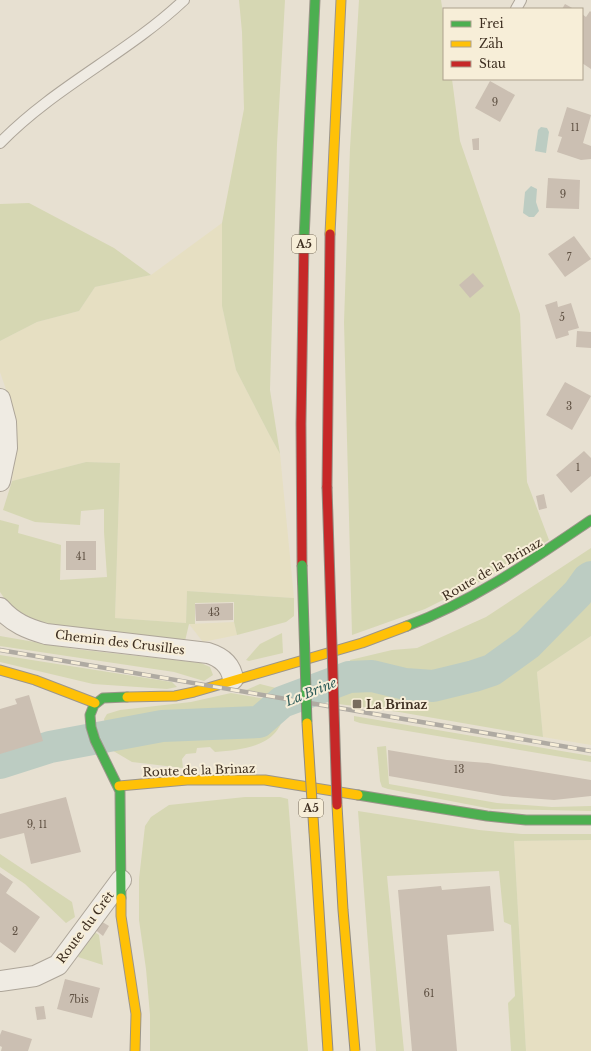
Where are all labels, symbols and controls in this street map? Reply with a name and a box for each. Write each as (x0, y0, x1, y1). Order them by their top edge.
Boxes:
legend (443, 8, 583, 80)
text: Frei (479, 16, 504, 31)
text: Zäh (479, 36, 503, 51)
text: Stau (479, 56, 506, 71)
house number: 9 (492, 96, 498, 109)
house number: 11 (571, 121, 579, 134)
house number: 9 (560, 188, 566, 201)
road number: A5 (292, 235, 316, 253)
house number: 7 (566, 251, 572, 264)
house number: 5 (559, 311, 565, 324)
house number: 3 (566, 400, 572, 413)
house number: 1 (576, 461, 580, 474)
street label: Route de la Brinaz (439, 534, 545, 604)
house number: 41 (76, 550, 86, 563)
house number: 43 (208, 606, 220, 619)
street label: Chemin des Crusilles (54, 627, 186, 657)
water label: La Brine (282, 674, 339, 710)
place label: La Brinaz (366, 697, 428, 712)
marker: La Brinaz (351, 698, 363, 710)
street label: Route de la Brinaz (142, 761, 256, 779)
house number: 13 (454, 763, 464, 776)
road number: A5 (299, 799, 323, 817)
house number: 9, 11 (27, 818, 47, 831)
street label: Route du Crêt (53, 888, 117, 966)
house number: 2 (12, 925, 18, 938)
house number: 61 (424, 987, 434, 1000)
house number: 7bis (69, 993, 89, 1006)

